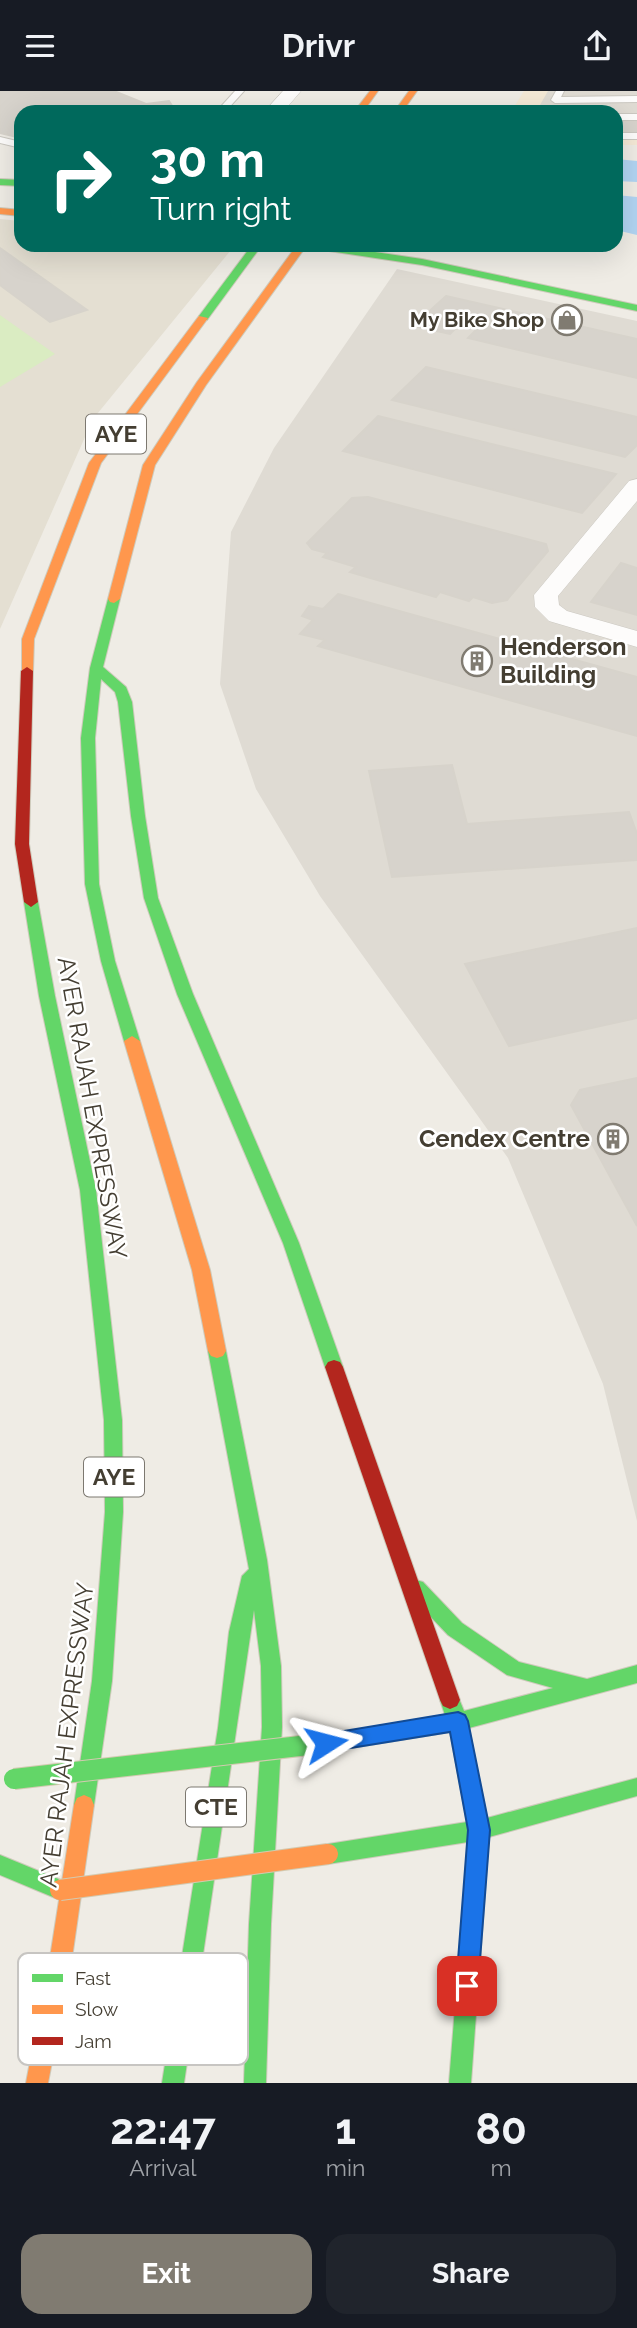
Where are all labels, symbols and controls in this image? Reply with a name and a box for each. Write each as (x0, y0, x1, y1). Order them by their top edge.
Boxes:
icon: menu (21, 27, 59, 65)
text: Drivr (282, 27, 355, 64)
icon: share (578, 27, 616, 65)
text: 30 m (150, 131, 265, 188)
icon: right (35, 133, 126, 224)
text: Turn right (150, 190, 291, 227)
shop icon: My Bike Shop (550, 303, 584, 337)
place label: My Bike Shop (410, 307, 544, 332)
road number: AYE (86, 415, 146, 453)
place label: Henderson Building (500, 632, 627, 689)
building icon: Henderson Building (460, 644, 494, 678)
street label: AYER RAJAH EXPRESSWAY (52, 954, 133, 1262)
building icon: Cendex Centre (596, 1122, 630, 1156)
place label: Cendex Centre (419, 1124, 590, 1153)
road number: AYE (84, 1457, 144, 1497)
street label: AYER RAJAH EXPRESSWAY (33, 1581, 100, 1889)
position arrow (289, 1706, 363, 1780)
road number: CTE (186, 1787, 246, 1827)
legend (18, 1953, 248, 2065)
pin (437, 1956, 497, 2016)
text: Fast (75, 1967, 111, 1989)
icon: arrive (448, 1967, 486, 2005)
text: Slow (75, 1998, 119, 2020)
text: Jam (75, 2030, 112, 2052)
text: 22:47 (110, 2105, 216, 2154)
text: 1 (335, 2105, 356, 2154)
text: 80 (476, 2105, 527, 2154)
text: Arrival (129, 2154, 197, 2181)
text: min (326, 2154, 365, 2181)
text: m (491, 2154, 512, 2181)
button: Exit (21, 2234, 312, 2314)
button: Share (326, 2234, 616, 2314)

